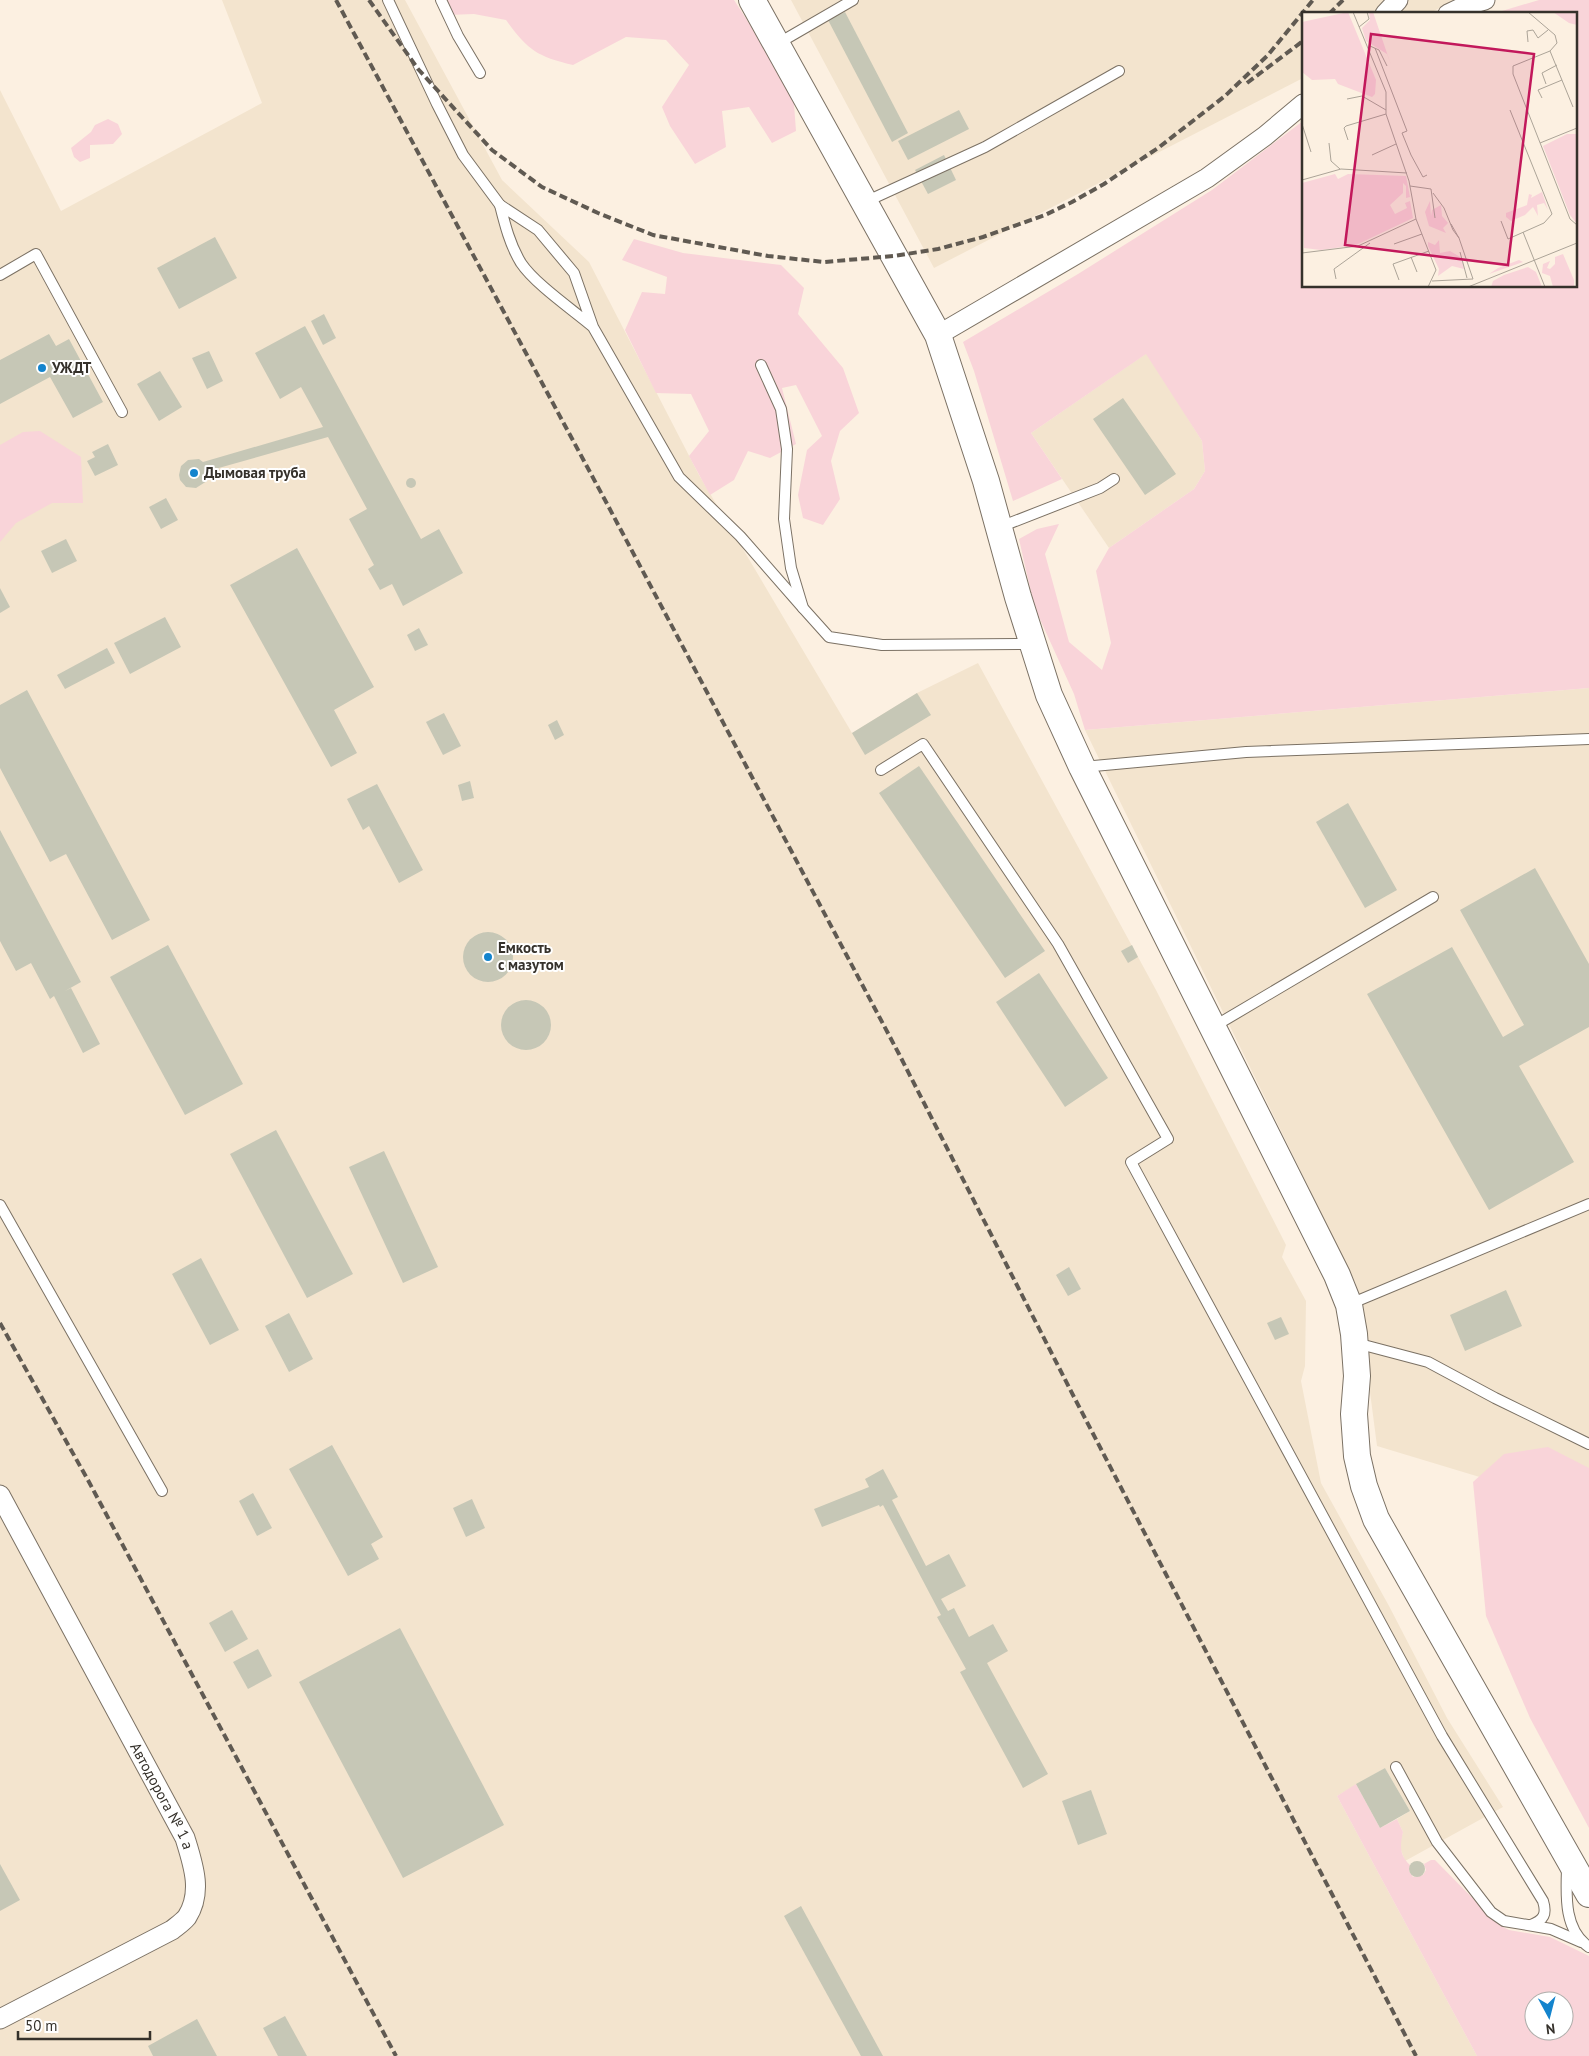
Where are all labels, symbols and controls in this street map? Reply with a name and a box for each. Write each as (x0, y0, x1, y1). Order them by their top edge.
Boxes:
inset map (1302, 12, 1576, 288)
place label: УЖДТ (51, 358, 92, 377)
marker: УЖДТ (36, 362, 48, 374)
place label: Дымовая труба (204, 463, 306, 482)
marker: Дымовая труба (188, 467, 200, 479)
place label: Емкость с мазутом (498, 938, 564, 974)
marker: Емкость с мазутом (482, 951, 494, 963)
street label: Автодорога № 1 а (126, 1739, 198, 1852)
north arrow (1524, 1991, 1574, 2041)
scale bar (18, 2008, 150, 2040)
text: 50 m (25, 2016, 58, 2035)
text: N (1545, 2019, 1556, 2038)

